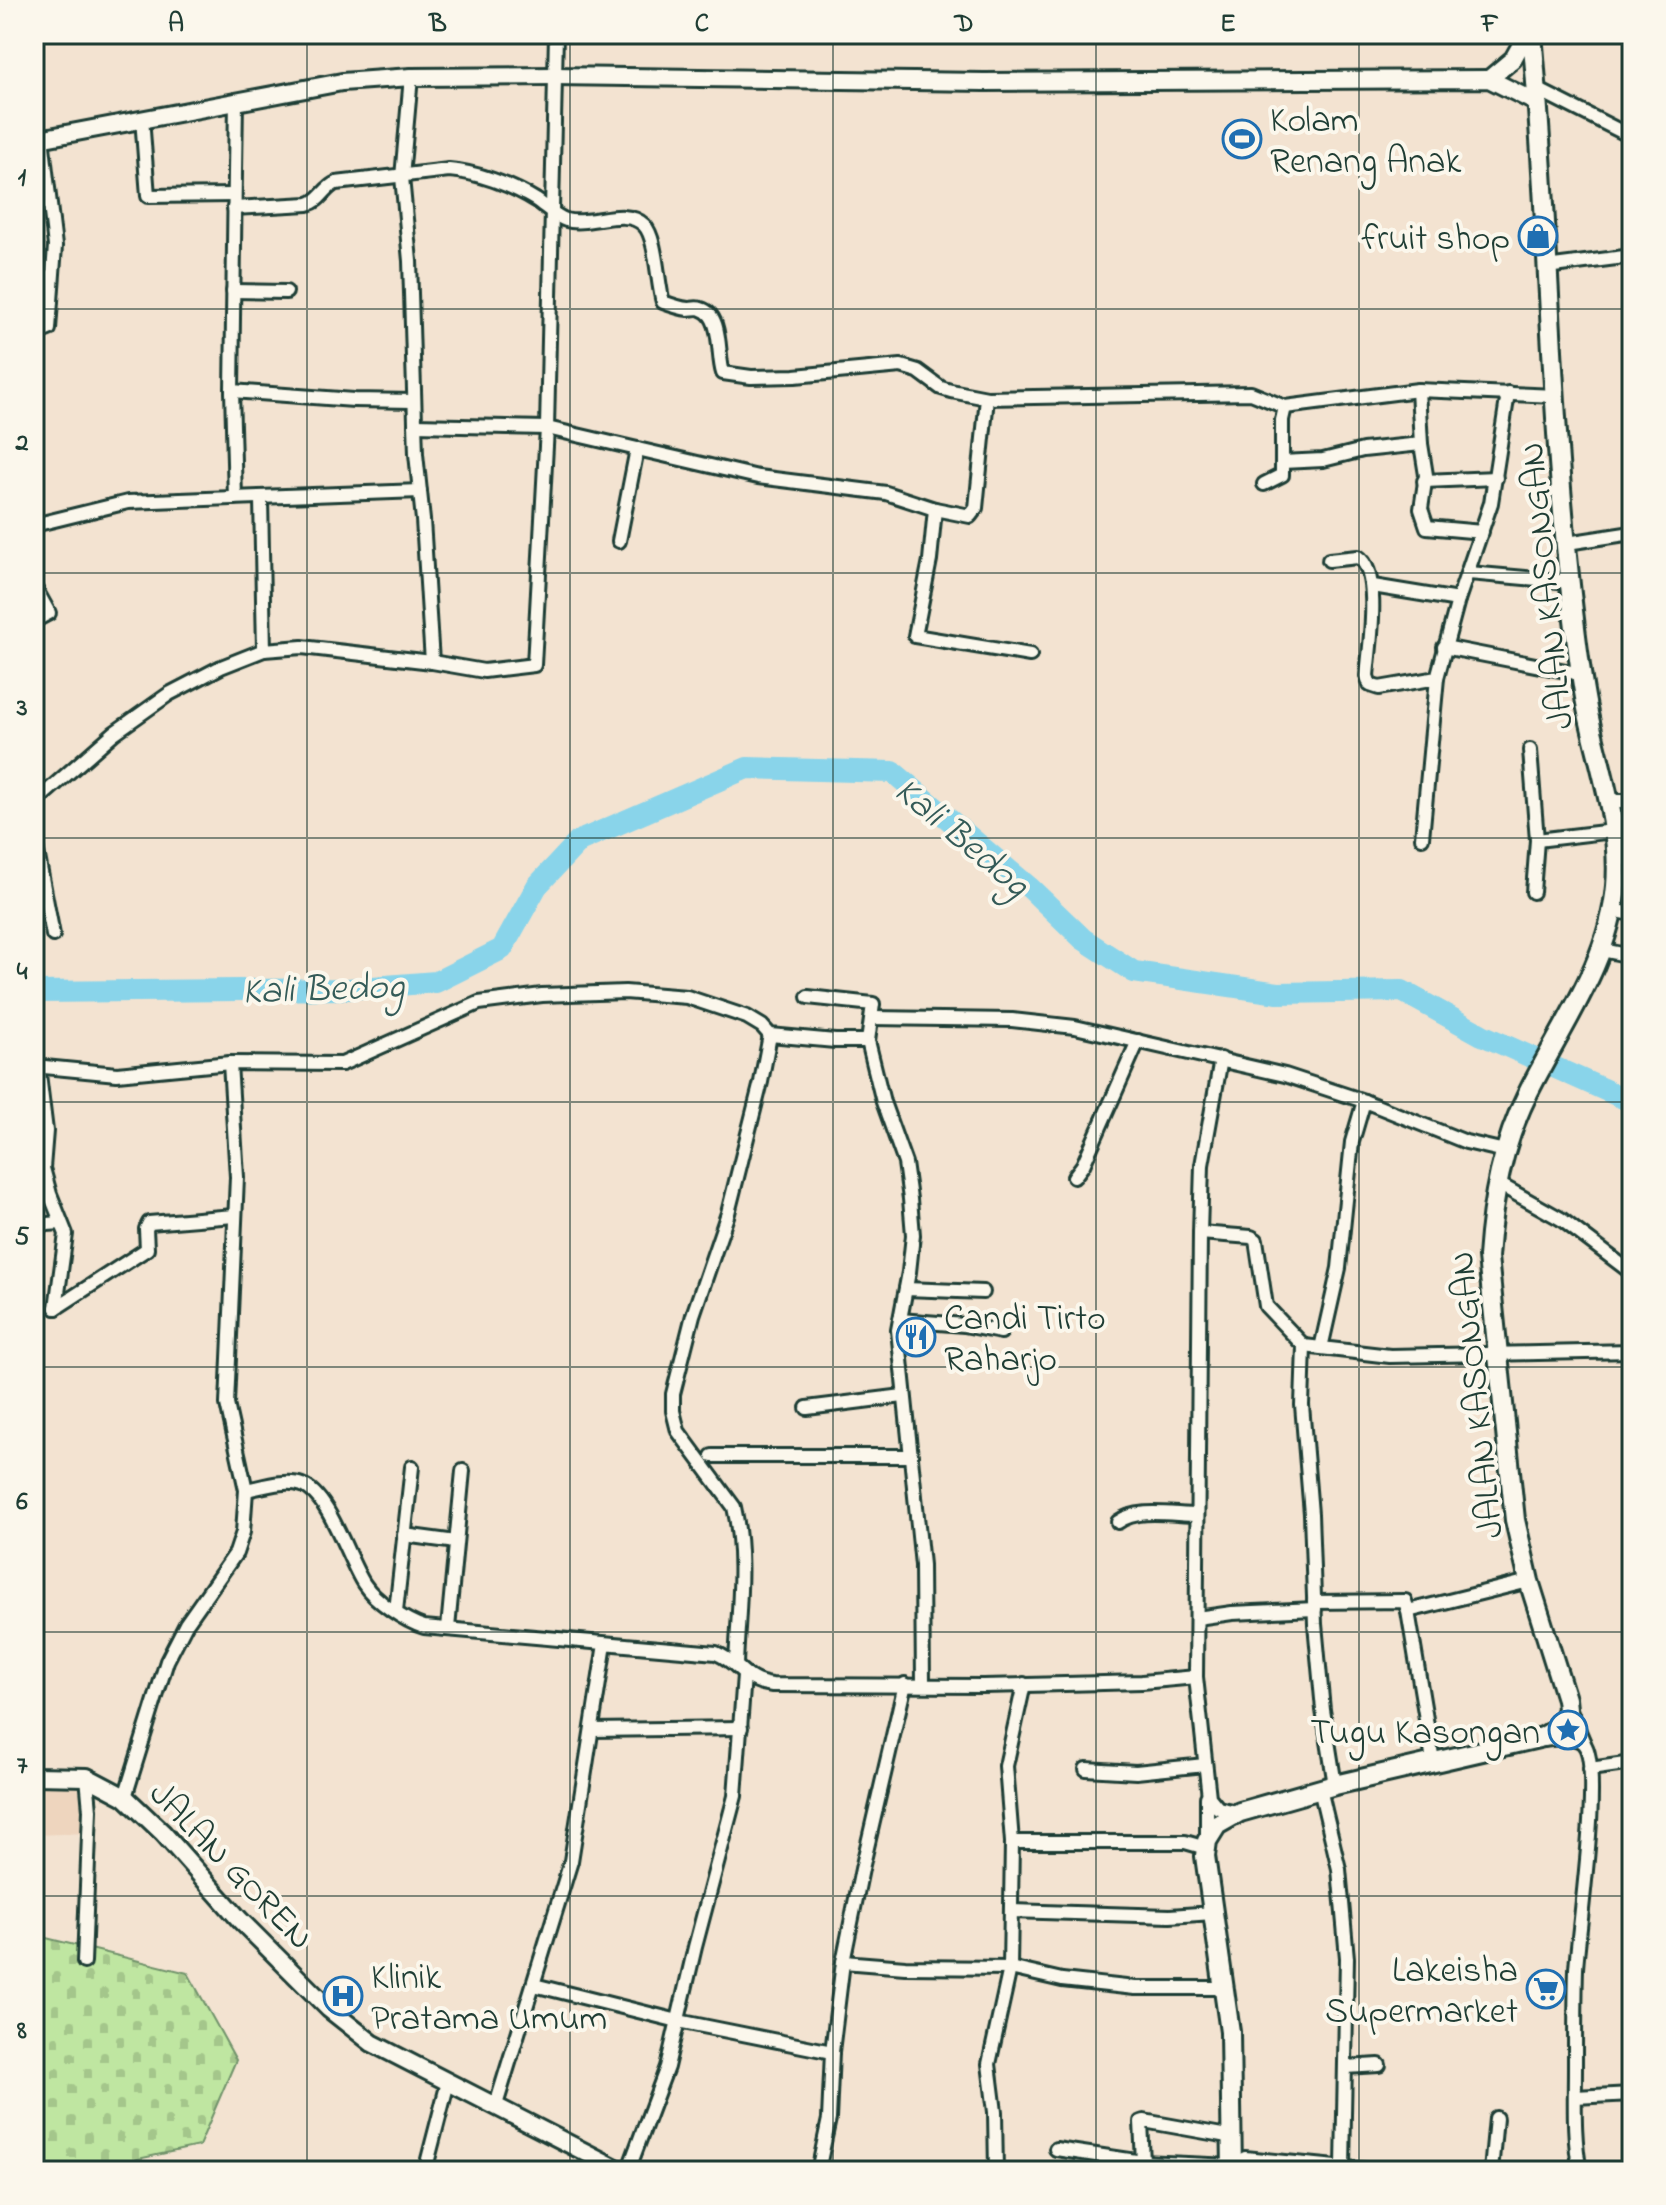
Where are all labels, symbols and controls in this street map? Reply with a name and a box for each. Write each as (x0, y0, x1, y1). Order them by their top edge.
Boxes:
text: A (168, 6, 184, 44)
text: B (428, 6, 447, 44)
text: C (695, 6, 709, 44)
text: D (953, 6, 974, 44)
text: E (1220, 6, 1236, 44)
text: F (1480, 6, 1499, 44)
place label: Kolam Renang Anak (1270, 96, 1462, 190)
sports icon: Kolam Renang Anak (1221, 118, 1263, 160)
text: 1 (18, 160, 27, 198)
place label: fruit shop (1361, 214, 1510, 267)
shop icon: fruit shop (1517, 215, 1559, 257)
text: 2 (15, 425, 29, 463)
street label: JALAN KASONGAN (1507, 439, 1590, 732)
text: 3 (16, 690, 28, 728)
water label: Kali Bedog (880, 765, 1041, 913)
text: 4 (17, 954, 28, 992)
water label: Kali Bedog (241, 960, 406, 1022)
text: 5 (15, 1219, 30, 1257)
street label: JALAN KASONGAN (1437, 1248, 1520, 1541)
place label: Candi Tirto Raharjo (944, 1294, 1106, 1388)
restaurant icon: Candi Tirto Raharjo (895, 1316, 937, 1358)
text: 6 (16, 1484, 28, 1522)
place label: Tugu Kasongan (1310, 1708, 1540, 1761)
place icon: Tugu Kasongan (1547, 1709, 1589, 1751)
text: 7 (17, 1748, 28, 1786)
street label: JALAN GOREN (135, 1770, 324, 1964)
place label: Lakeisha Supermarket (1325, 1946, 1518, 2040)
place label: Klinik Pratama Umum (371, 1953, 607, 2047)
supermarket icon: Lakeisha Supermarket (1525, 1968, 1567, 2010)
hospital icon: Klinik Pratama Umum (322, 1975, 364, 2017)
text: 8 (16, 2013, 27, 2051)

